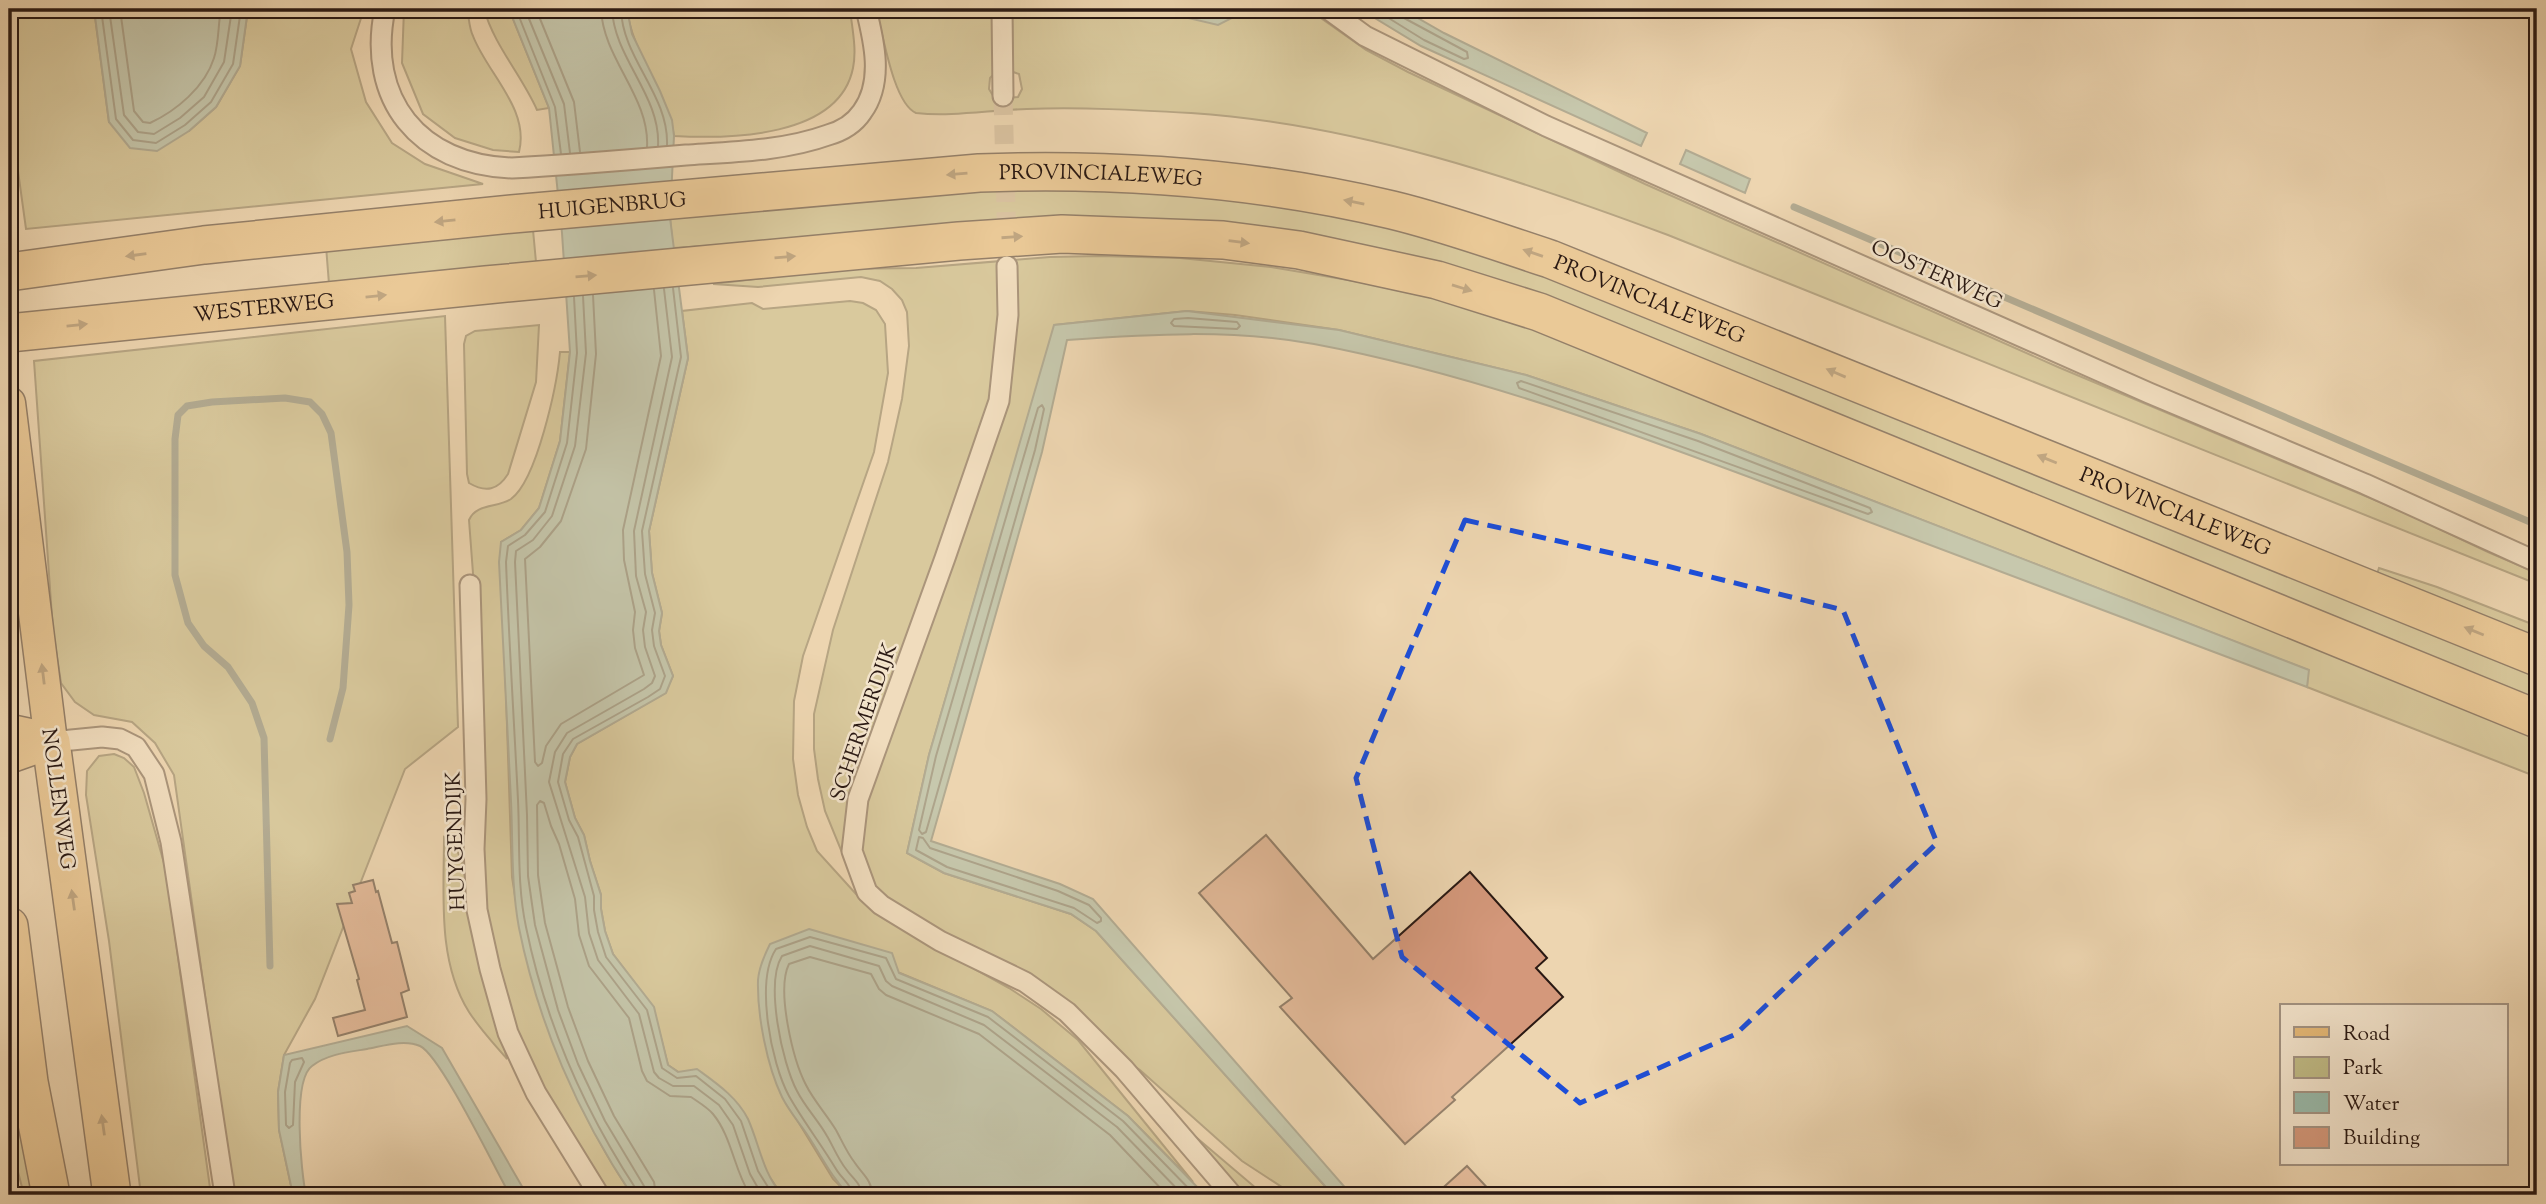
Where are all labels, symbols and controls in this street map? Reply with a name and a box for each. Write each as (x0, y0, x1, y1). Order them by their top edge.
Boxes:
street label: PROVINCIALEWEG (999, 159, 1204, 196)
one-way arrow (946, 169, 968, 180)
street label: HUIGENBRUG (537, 186, 688, 229)
one-way arrow (1343, 197, 1365, 208)
one-way arrow (433, 216, 455, 227)
one-way arrow (1001, 231, 1023, 242)
street label: OOSTERWEG (1865, 233, 2007, 318)
one-way arrow (1228, 237, 1250, 248)
one-way arrow (1523, 247, 1544, 258)
one-way arrow (125, 249, 147, 260)
street label: PROVINCIALEWEG (1549, 249, 1749, 353)
one-way arrow (774, 251, 796, 262)
one-way arrow (575, 270, 597, 281)
one-way arrow (1451, 283, 1472, 293)
street label: WESTERWEG (192, 287, 336, 331)
one-way arrow (365, 290, 387, 301)
one-way arrow (66, 320, 88, 331)
one-way arrow (1826, 367, 1846, 379)
one-way arrow (2036, 453, 2057, 464)
street label: PROVINCIALEWEG (2075, 461, 2275, 565)
one-way arrow (2463, 626, 2484, 637)
street label: SCHERMERDIJK (824, 639, 906, 806)
one-way arrow (37, 663, 48, 685)
street label: NOLLENWEG (32, 727, 82, 872)
street label: HUYGENDIJK (440, 771, 474, 911)
one-way arrow (67, 888, 78, 910)
legend (2280, 1004, 2508, 1166)
text: Road (2343, 1020, 2390, 1050)
text: Park (2343, 1054, 2384, 1084)
text: Water (2343, 1090, 2400, 1120)
one-way arrow (97, 1114, 108, 1136)
text: Building (2343, 1124, 2420, 1154)

